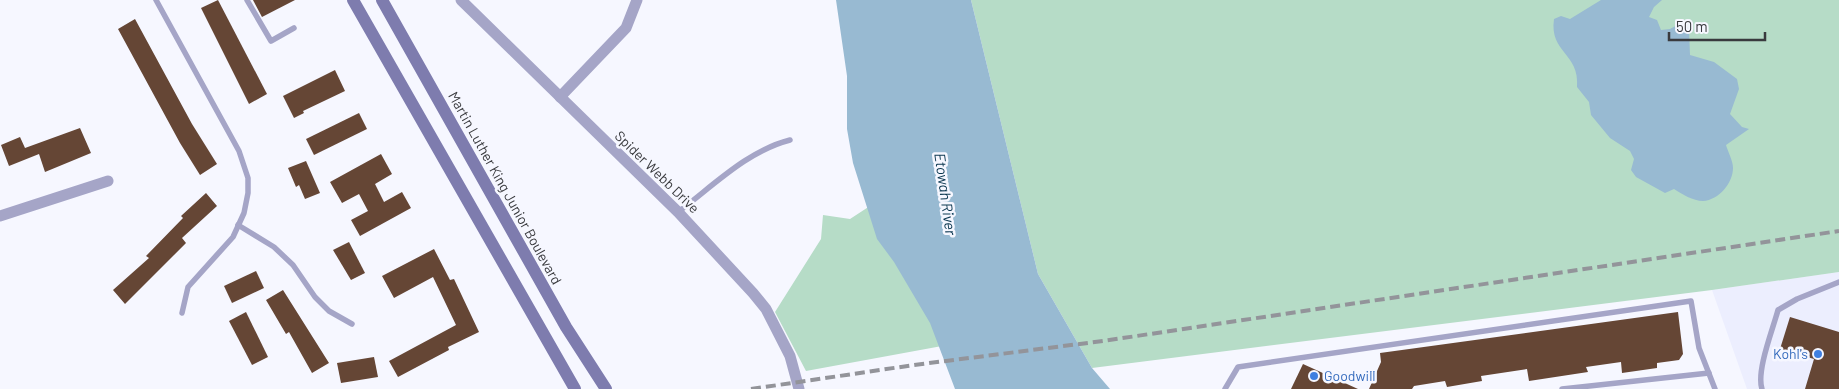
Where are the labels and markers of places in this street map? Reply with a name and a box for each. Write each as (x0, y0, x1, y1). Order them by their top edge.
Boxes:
place label: Kohl's (1773, 345, 1808, 362)
marker: Kohl's (1812, 348, 1824, 360)
place label: Goodwill (1324, 367, 1376, 384)
marker: Goodwill (1308, 370, 1320, 382)

